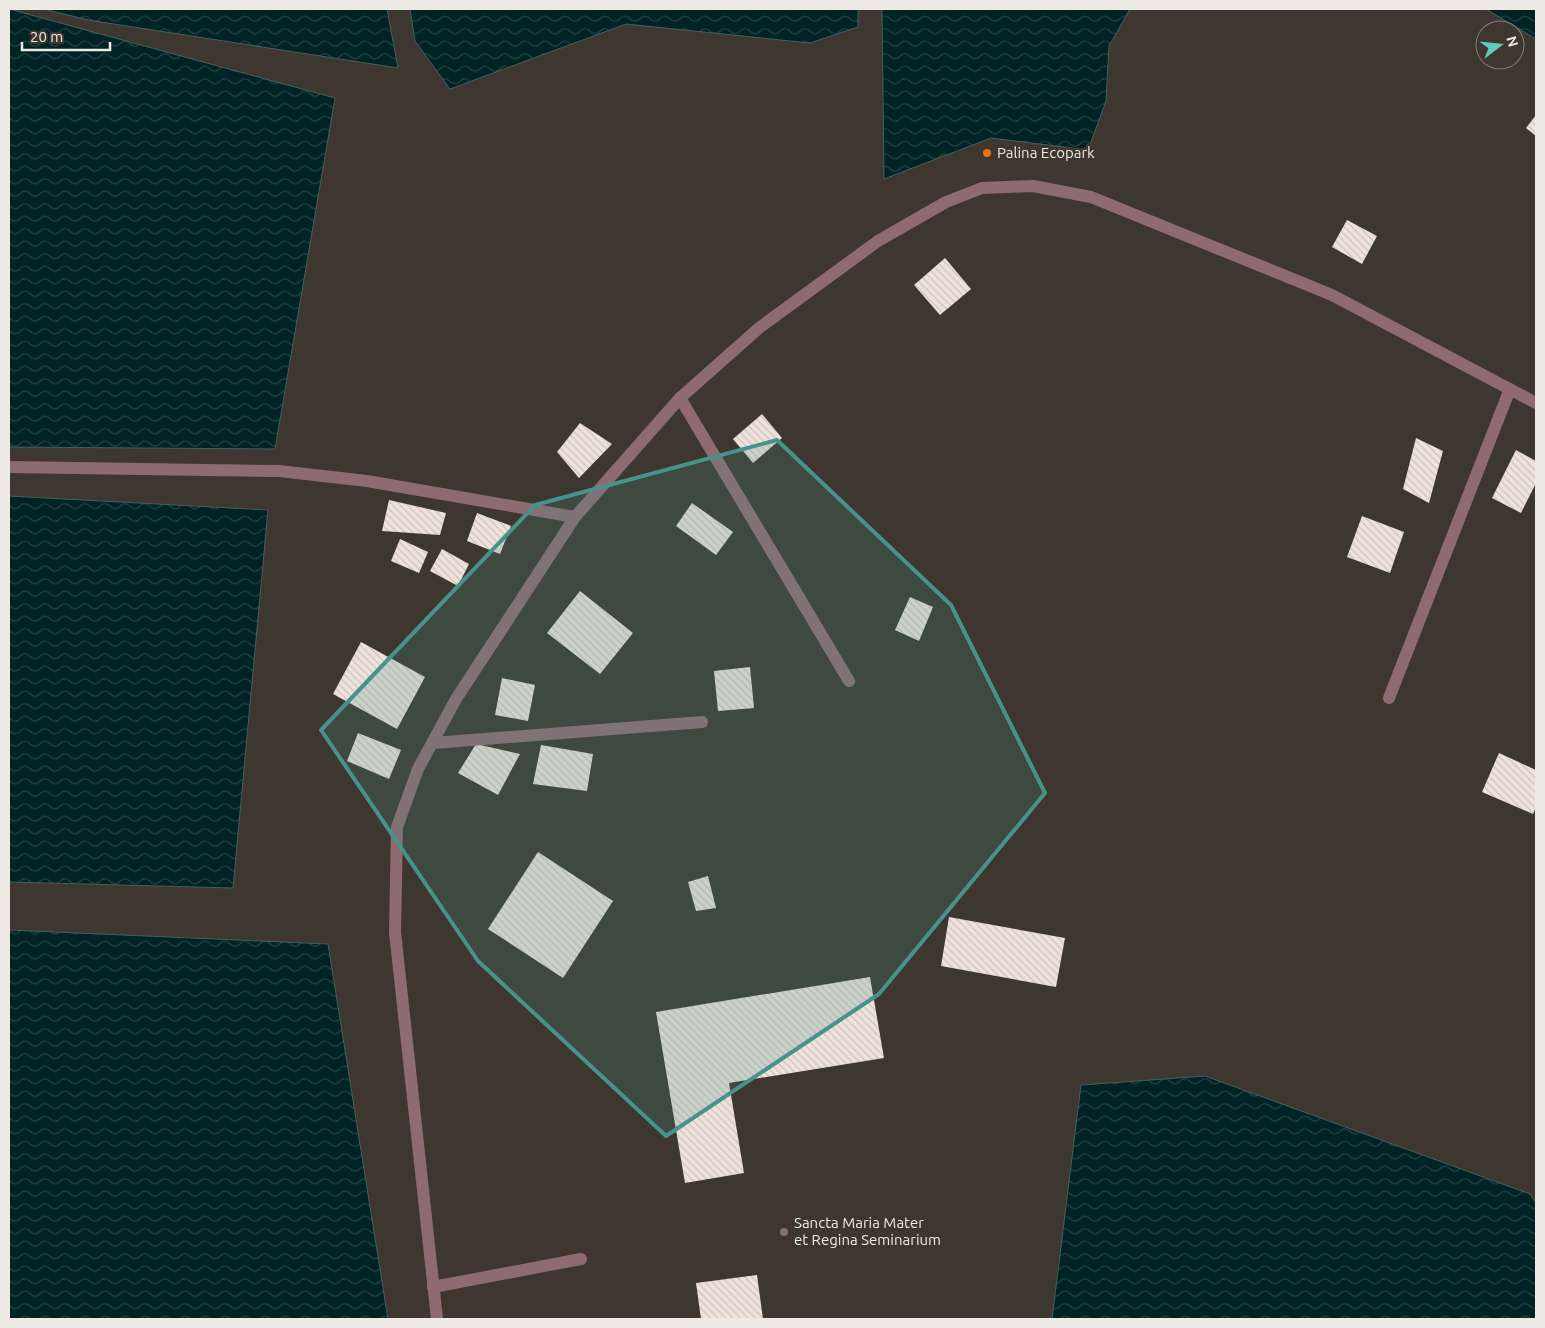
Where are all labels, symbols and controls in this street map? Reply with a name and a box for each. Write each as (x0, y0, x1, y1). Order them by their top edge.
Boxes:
scale bar (22, 20, 110, 52)
north arrow (1475, 20, 1525, 70)
text: 20 m (30, 28, 63, 45)
text: N (1503, 34, 1522, 49)
place label: Palina Ecopark (997, 144, 1095, 161)
marker: Palina Ecopark (981, 147, 993, 159)
place label: Sancta Maria Mater et Regina Seminarium (794, 1214, 941, 1248)
marker: Sancta Maria Mater et Regina Seminarium (778, 1226, 790, 1238)

